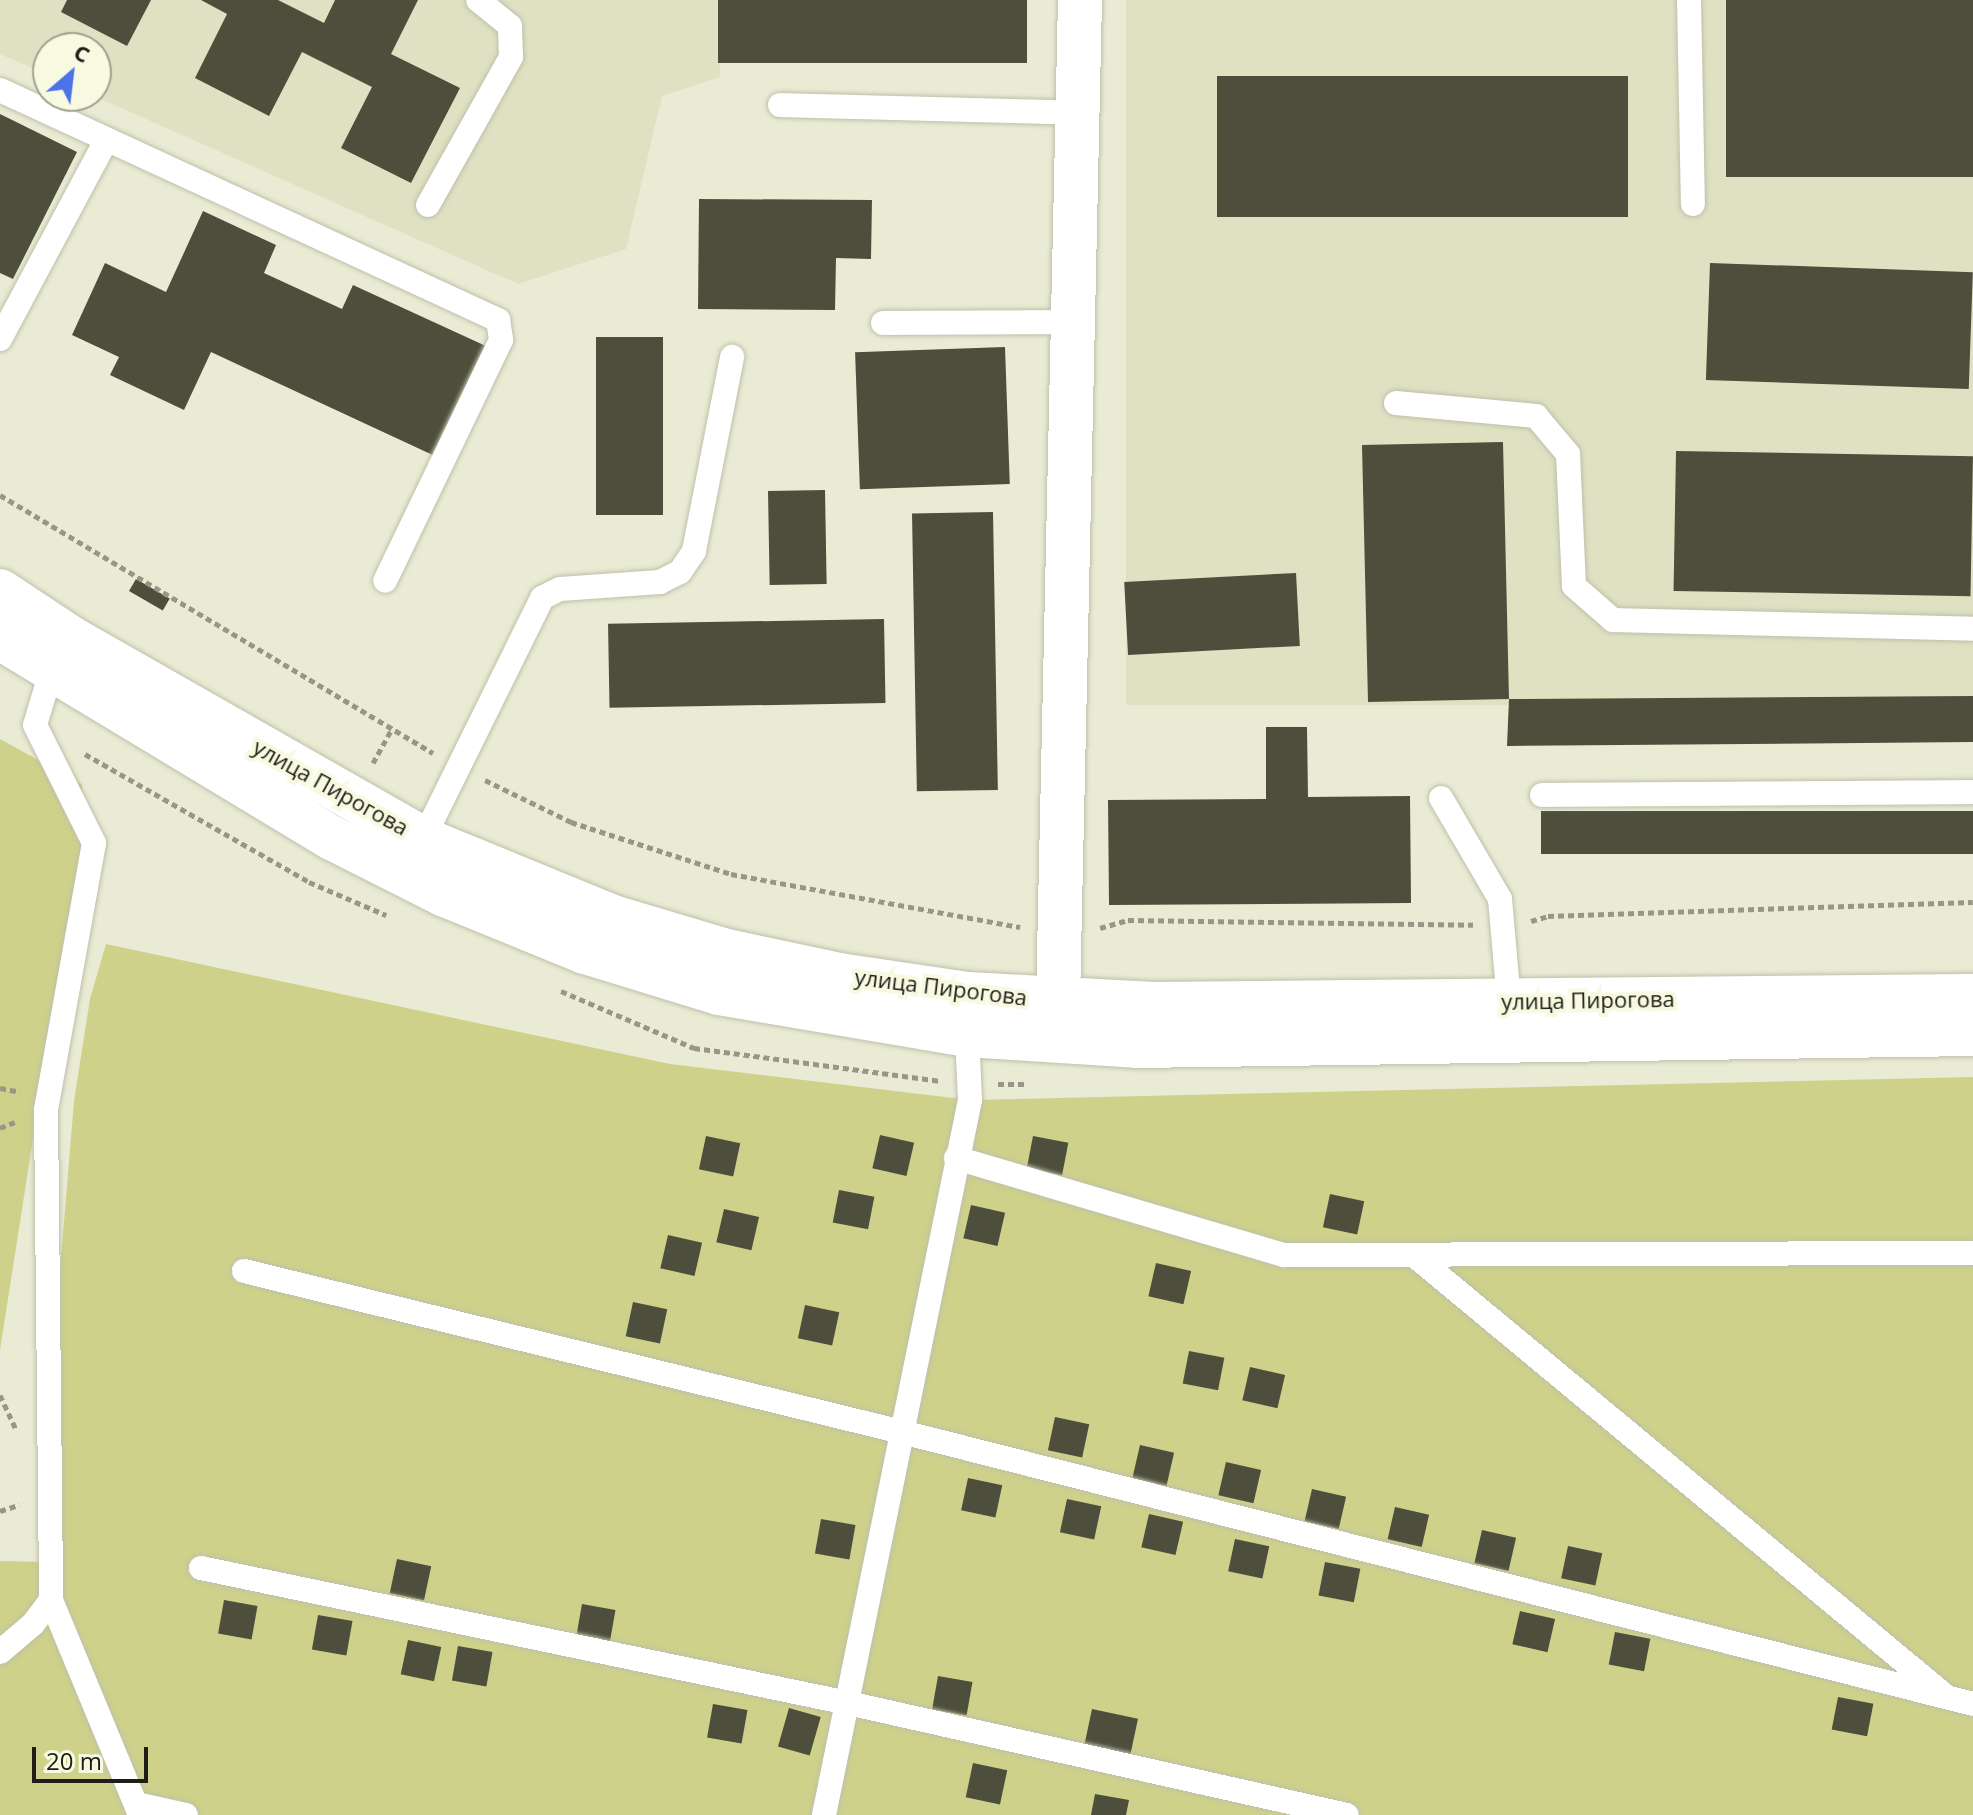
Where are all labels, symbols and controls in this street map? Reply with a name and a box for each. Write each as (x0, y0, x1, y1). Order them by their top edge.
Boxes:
north arrow (32, 32, 112, 112)
text: С (69, 36, 96, 69)
street label: улица Пирогова (249, 733, 413, 841)
street label: улица Пирогова (853, 963, 1029, 1011)
street label: улица Пирогова (1501, 985, 1675, 1015)
scale bar (36, 1731, 152, 1781)
text: 20 m (46, 1744, 102, 1777)

